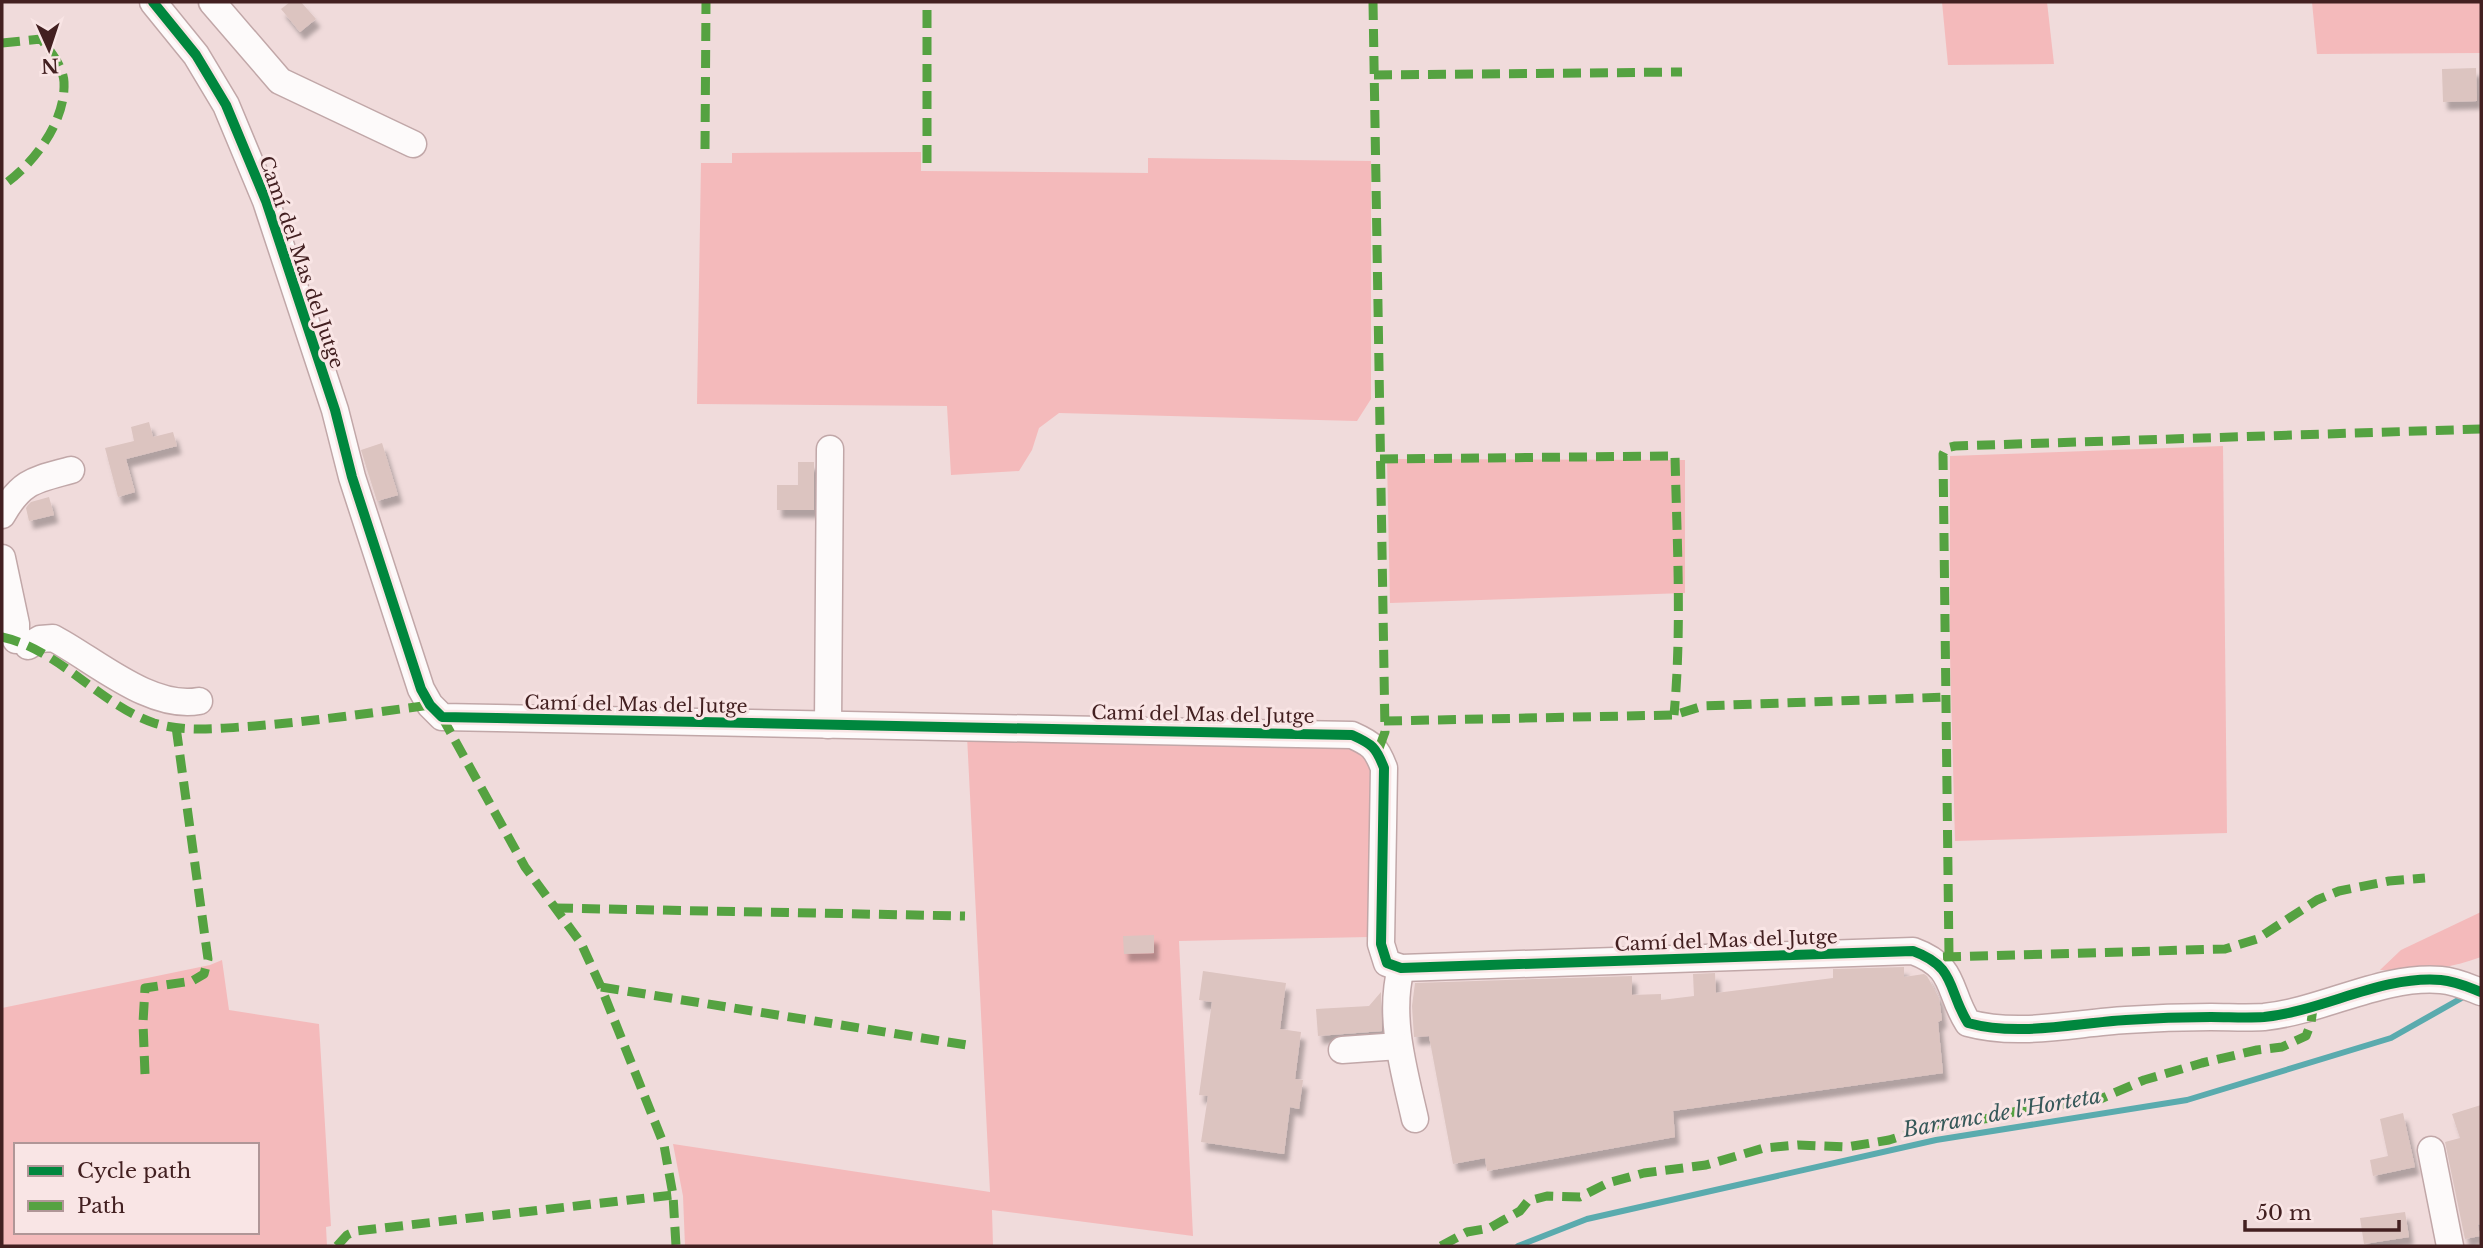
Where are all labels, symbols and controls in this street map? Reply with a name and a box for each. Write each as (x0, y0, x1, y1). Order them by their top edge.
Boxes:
north arrow (14, 14, 84, 84)
text: N (40, 54, 59, 77)
street label: Camí del Mas del Jutge (254, 153, 349, 371)
street label: Camí del Mas del Jutge (524, 691, 748, 718)
street label: Camí del Mas del Jutge (1091, 701, 1315, 728)
street label: Camí del Mas del Jutge (1614, 925, 1838, 956)
water label: Barranc de l'Horteta (1900, 1083, 2103, 1143)
legend (14, 1143, 259, 1234)
text: Cycle path (77, 1158, 191, 1184)
scale bar (2245, 1188, 2399, 1232)
text: Path (77, 1193, 125, 1219)
text: 50 m (2256, 1200, 2312, 1226)

